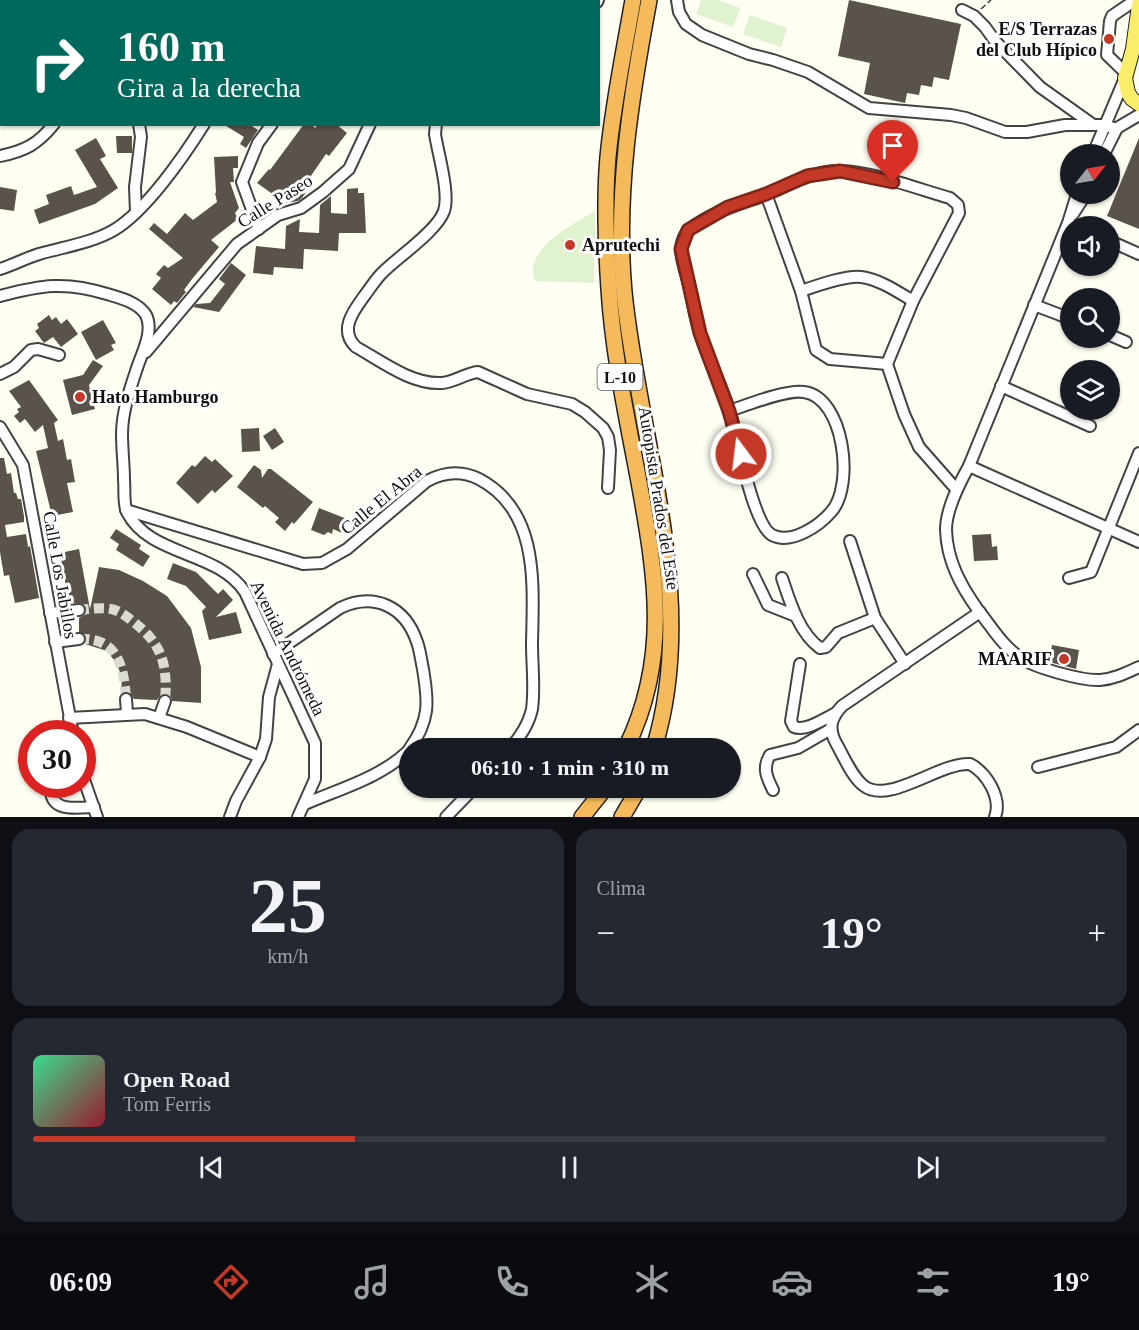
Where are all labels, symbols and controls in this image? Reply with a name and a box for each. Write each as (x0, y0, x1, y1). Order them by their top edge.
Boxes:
place label: E/S Terrazas del Club Hípico (976, 19, 1097, 60)
icon: right (18, 24, 96, 102)
text: 160 m (117, 24, 226, 70)
marker: E/S Terrazas del Club Hípico (1102, 32, 1116, 46)
text: Gira a la derecha (117, 73, 301, 103)
pin (867, 120, 918, 182)
icon: arrive (876, 129, 909, 162)
north arrow (1060, 144, 1120, 204)
map controls (1060, 144, 1120, 420)
street label: Calle Paseo (234, 170, 316, 232)
button: sound (1060, 216, 1120, 276)
place label: Aprutechi (582, 235, 660, 255)
marker: Aprutechi (563, 238, 577, 252)
button: search (1060, 288, 1120, 348)
button: layers (1060, 360, 1120, 420)
road number: L-10 (598, 364, 642, 390)
place label: Hato Hamburgo (92, 387, 219, 407)
marker: Hato Hamburgo (73, 390, 87, 404)
street label: Autopista Prados del Este (635, 405, 683, 591)
position arrow (709, 422, 773, 486)
street label: Calle El Abra (337, 461, 425, 539)
street label: Calle Los Jabillos (39, 510, 81, 640)
street label: Avenida Andrómeda (247, 577, 329, 719)
place label: MAARIF (978, 649, 1052, 669)
marker: MAARIF (1057, 652, 1071, 666)
speed limit sign: 30 (18, 720, 96, 798)
text: 06:10 · 1 min · 310 m (471, 755, 669, 780)
text: 25 (249, 862, 327, 949)
text: Clima (597, 877, 645, 899)
text: 19° (820, 908, 883, 958)
text: − (597, 915, 615, 951)
text: + (1087, 915, 1106, 951)
text: km/h (267, 945, 308, 967)
text: Open Road (123, 1067, 230, 1092)
text: Tom Ferris (123, 1093, 211, 1115)
icon: previous (195, 1151, 228, 1184)
icon: pause (553, 1151, 586, 1184)
icon: next (911, 1151, 944, 1184)
icon: directions (210, 1261, 252, 1303)
icon: music (351, 1261, 393, 1303)
icon: phone (491, 1261, 533, 1303)
icon: climate (631, 1261, 673, 1303)
icon: car (771, 1261, 813, 1303)
icon: filters (912, 1261, 954, 1303)
text: 06:09 (49, 1267, 112, 1297)
text: 19° (1052, 1267, 1090, 1297)

